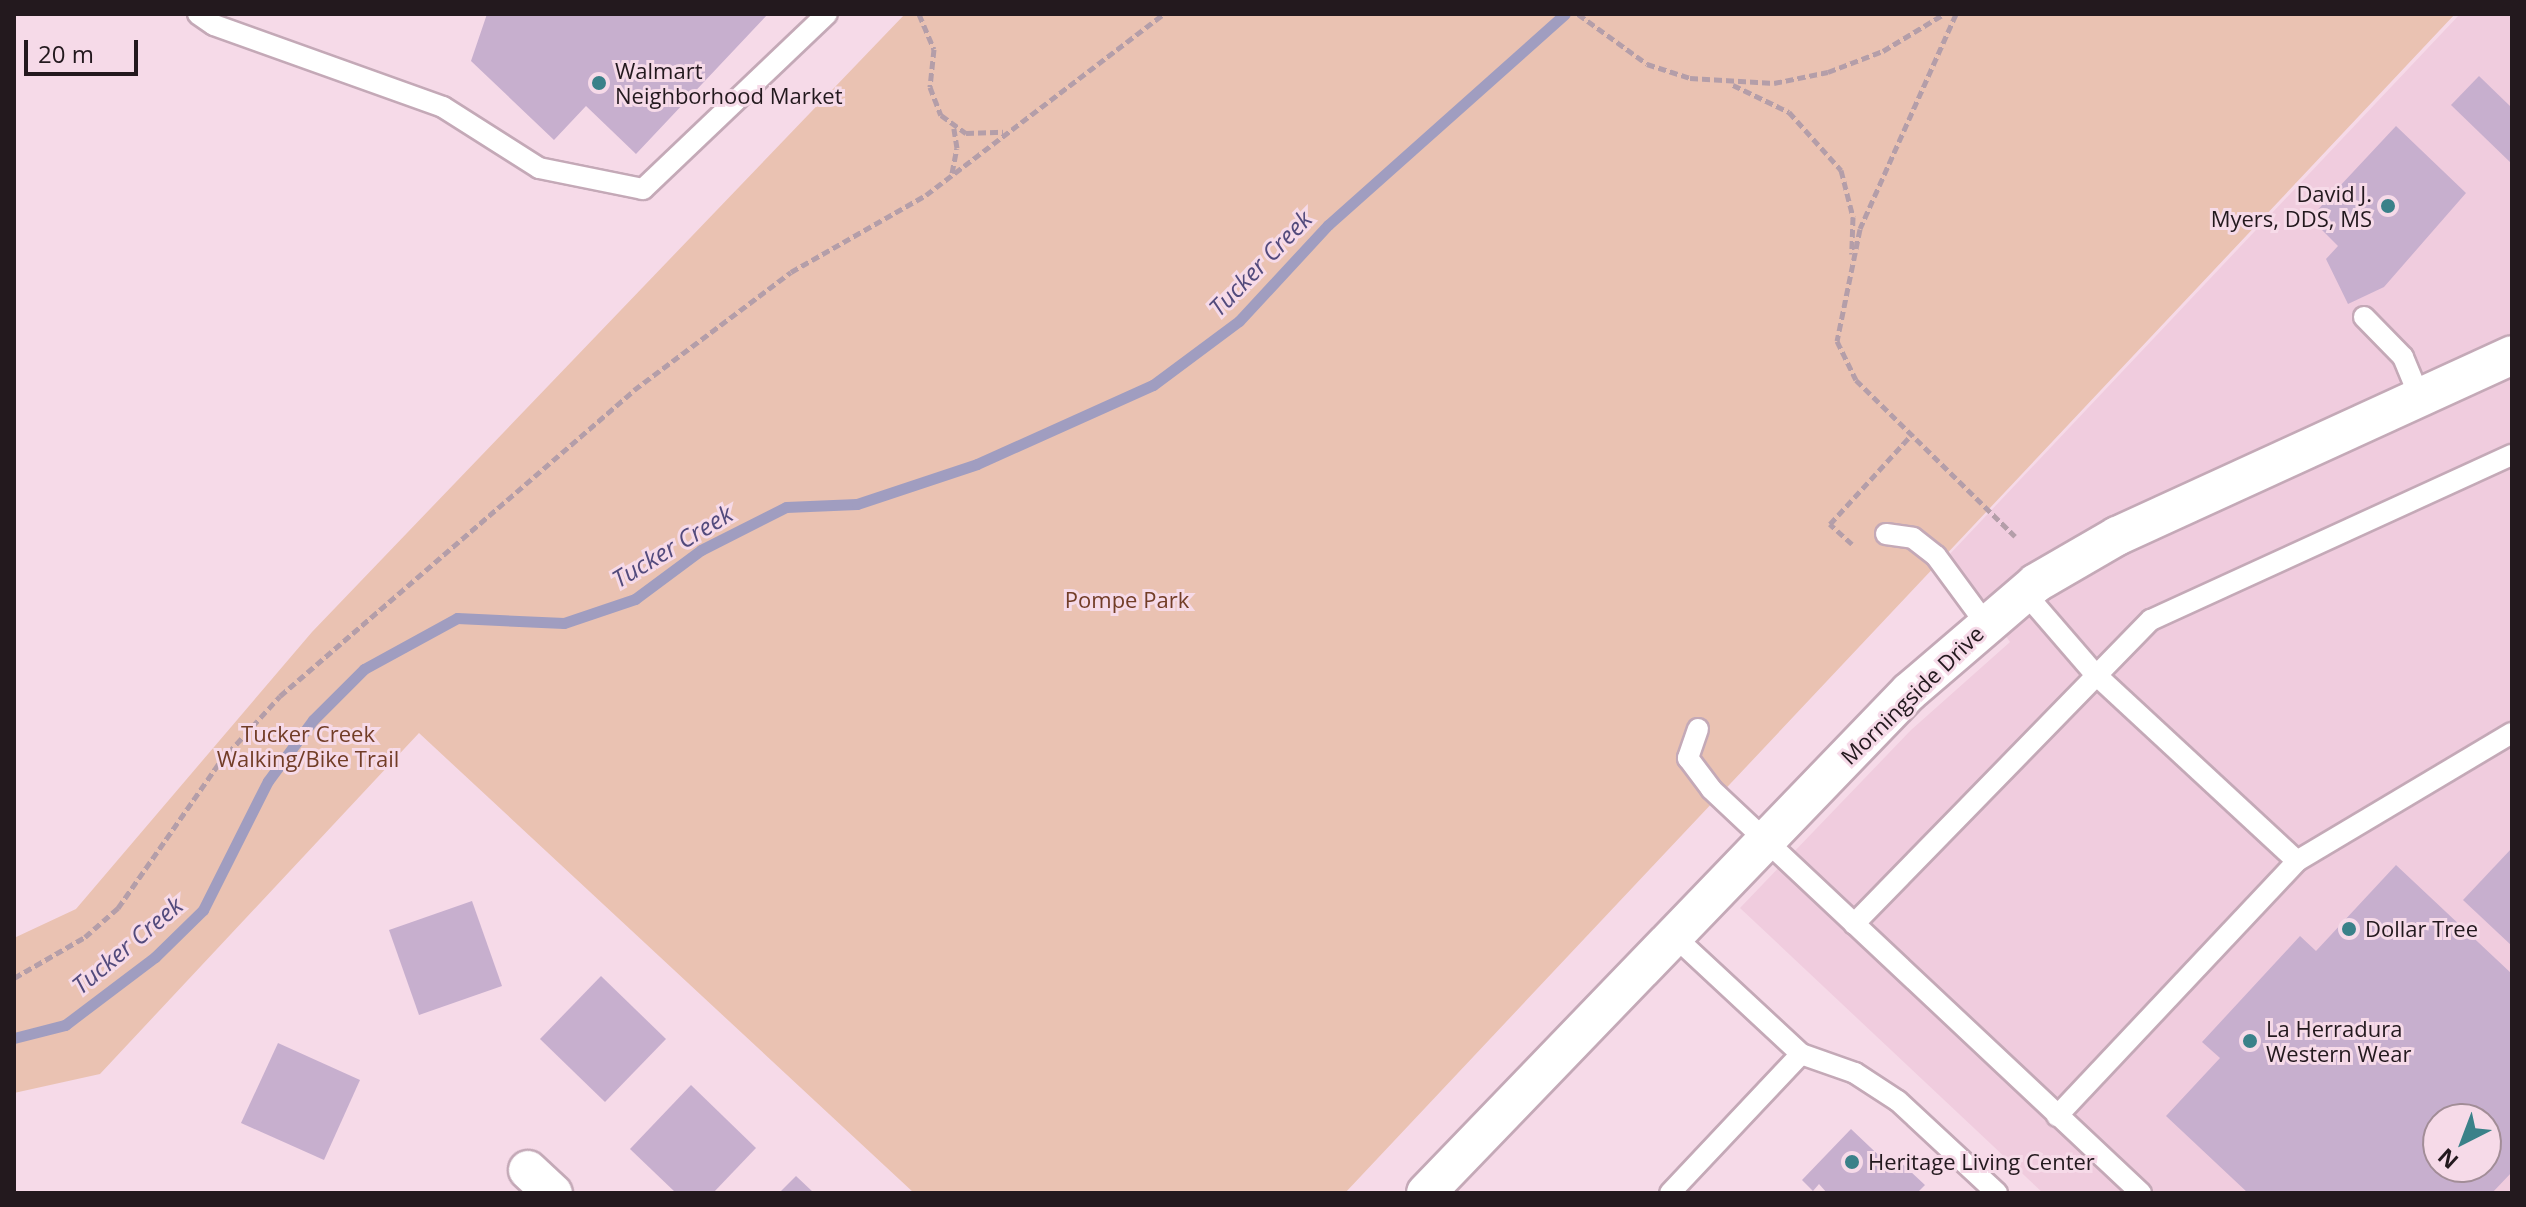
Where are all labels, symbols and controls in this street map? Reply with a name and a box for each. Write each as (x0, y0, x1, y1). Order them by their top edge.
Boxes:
scale bar (28, 24, 142, 74)
text: 20 m (38, 37, 94, 70)
place label: Walmart Neighborhood Market (615, 57, 842, 108)
marker: Walmart Neighborhood Market (590, 74, 608, 92)
place label: David J. Myers, DDS, MS (2211, 180, 2372, 232)
marker: David J. Myers, DDS, MS (2379, 197, 2397, 215)
water label: Tucker Creek (1203, 204, 1317, 322)
water label: Tucker Creek (607, 499, 737, 593)
park label: Pompe Park (1065, 587, 1189, 613)
street label: Morningside Drive (1835, 620, 1989, 770)
park label: Tucker Creek Walking/Bike Trail (217, 720, 399, 772)
water label: Tucker Creek (66, 890, 188, 1000)
place label: Dollar Tree (2365, 916, 2478, 942)
marker: Dollar Tree (2340, 920, 2358, 938)
place label: La Herradura Western Wear (2266, 1015, 2411, 1066)
marker: La Herradura Western Wear (2241, 1032, 2259, 1050)
north arrow (2422, 1103, 2502, 1183)
text: N (2431, 1142, 2464, 1176)
place label: Heritage Living Center (1868, 1149, 2095, 1175)
marker: Heritage Living Center (1843, 1153, 1861, 1171)

